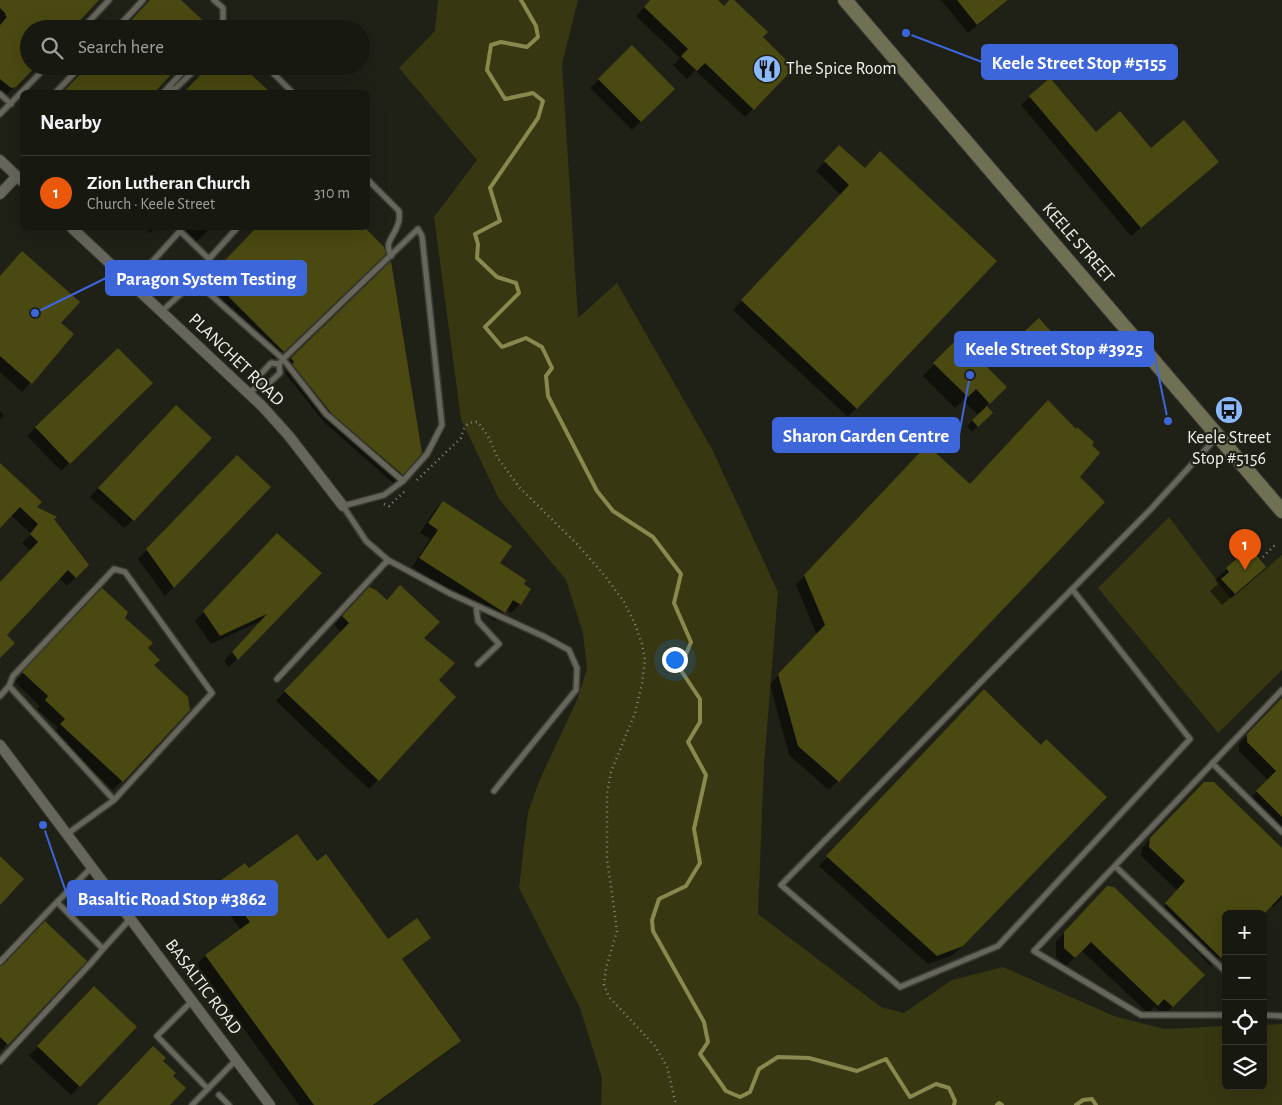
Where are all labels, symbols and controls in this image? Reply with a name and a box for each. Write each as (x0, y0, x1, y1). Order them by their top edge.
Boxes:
search box (20, 20, 370, 75)
icon: search (38, 34, 66, 62)
text: Search here (78, 38, 164, 57)
callout: Keele Street Stop #5155 (982, 45, 1177, 79)
restaurant icon: The Spice Room (752, 54, 782, 84)
text: Keele Street Stop #5155 (992, 54, 1166, 73)
place label: The Spice Room (786, 60, 897, 78)
text: Nearby (40, 112, 101, 133)
text: Zion Lutheran Church (87, 174, 250, 193)
text: 1 (53, 185, 59, 201)
text: 310 m (314, 185, 350, 201)
text: Church · Keele Street (87, 196, 215, 212)
street label: KEELE STREET (1039, 200, 1118, 287)
callout: Paragon System Testing (106, 261, 306, 295)
text: Paragon System Testing (116, 270, 297, 289)
street label: PLANCHET ROAD (185, 310, 287, 410)
callout: Keele Street Stop #3925 (955, 332, 1153, 366)
text: Keele Street Stop #3925 (965, 340, 1143, 359)
bus stop icon: Keele Street Stop #5156 (1214, 395, 1244, 425)
callout: Sharon Garden Centre (773, 418, 959, 452)
text: Sharon Garden Centre (783, 427, 949, 446)
place label: Keele Street Stop #5156 (1187, 429, 1271, 468)
pin: 1 (1229, 529, 1261, 570)
your location (662, 647, 688, 673)
callout: Basaltic Road Stop #3862 (68, 881, 277, 915)
text: Basaltic Road Stop #3862 (77, 890, 267, 909)
map controls (1222, 910, 1267, 1090)
button: + (1222, 910, 1267, 955)
street label: BASALTIC ROAD (161, 936, 245, 1038)
button: − (1222, 955, 1267, 1000)
button: locate (1222, 1000, 1267, 1045)
button: layers (1222, 1045, 1267, 1090)

